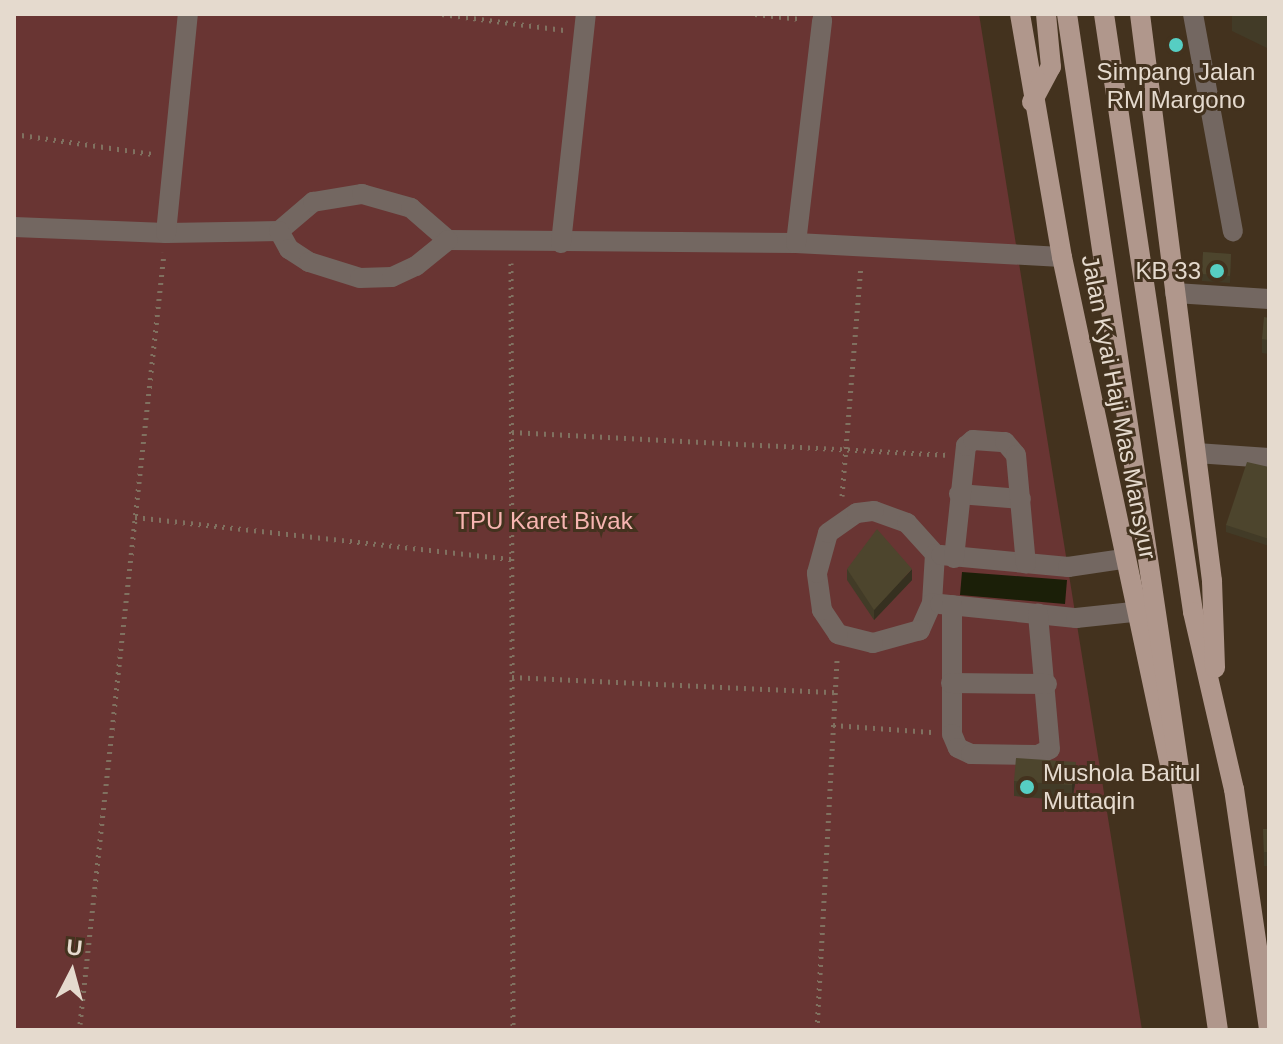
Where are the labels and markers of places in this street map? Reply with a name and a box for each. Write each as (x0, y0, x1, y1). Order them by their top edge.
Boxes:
marker: Simpang Jalan RM Margono (1167, 36, 1185, 54)
place label: Simpang Jalan RM Margono (1097, 58, 1255, 114)
place label: KB 33 (1136, 257, 1201, 285)
marker: KB 33 (1208, 262, 1226, 280)
place label: Mushola Baitul Muttaqin (1043, 759, 1200, 815)
marker: Mushola Baitul Muttaqin (1018, 778, 1036, 796)

